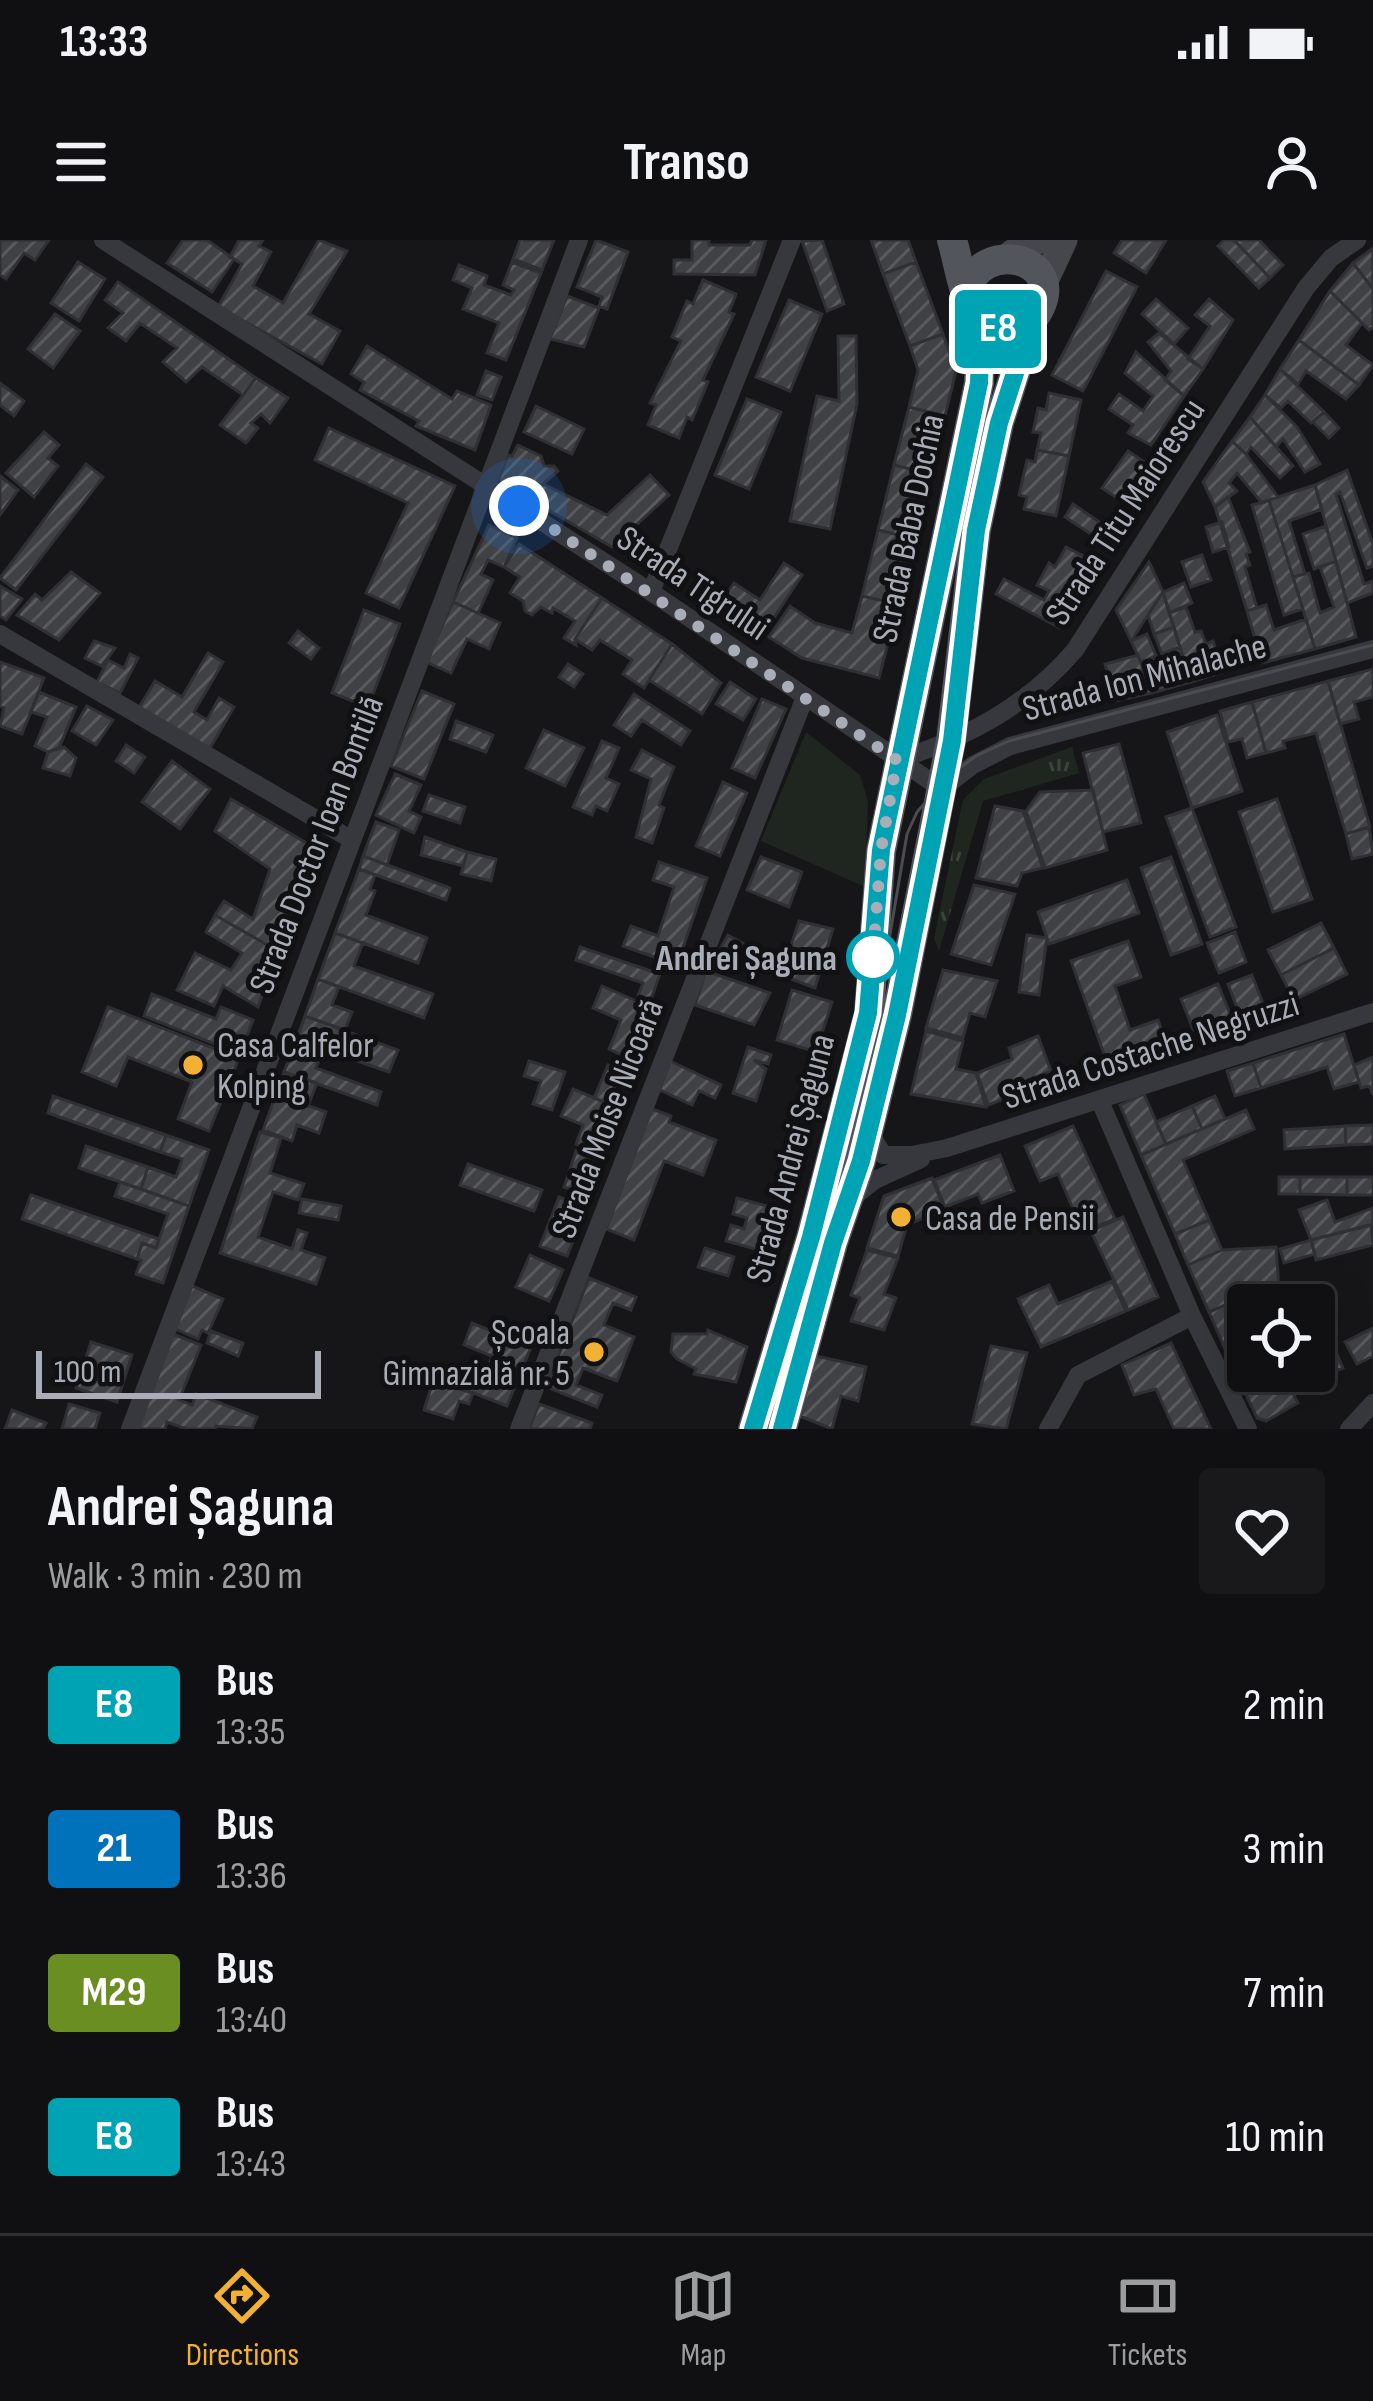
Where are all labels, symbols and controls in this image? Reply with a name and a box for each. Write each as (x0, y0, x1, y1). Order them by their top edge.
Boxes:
text: 13:33 (60, 15, 148, 70)
icon: menu (48, 129, 114, 195)
icon: person (1259, 129, 1325, 195)
text: Transo (623, 130, 750, 195)
line badge: E8 (944, 290, 1052, 368)
text: E8 (979, 303, 1017, 354)
street label: Strada Titu Maiorescu (1037, 391, 1215, 634)
street label: Strada Baba Dochia (864, 411, 955, 647)
your location (489, 476, 549, 536)
street label: Strada Tigrului (608, 518, 777, 651)
street label: Strada Ion Mihalache (1018, 625, 1271, 732)
street label: Strada Doctor Ioan Bontilă (241, 690, 394, 1000)
marker: Andrei Șaguna (848, 932, 898, 982)
place label: Andrei Șaguna (655, 938, 837, 981)
street label: Strada Costache Negruzzi (997, 983, 1305, 1120)
street label: Strada Moise Nicoară (543, 993, 674, 1244)
place label: Casa Calfelor Kolping (217, 1025, 374, 1109)
street label: Strada Andrei Șaguna (738, 1030, 845, 1288)
marker: Casa Calfelor Kolping (180, 1052, 206, 1078)
place label: Casa de Pensii (925, 1198, 1095, 1241)
marker: Casa de Pensii (888, 1204, 914, 1230)
map controls (1227, 1284, 1335, 1392)
button: locate (1227, 1284, 1335, 1392)
place label: Școala Gimnazială nr. 5 (382, 1312, 570, 1396)
marker: Școala Gimnazială nr. 5 (581, 1339, 607, 1365)
scale bar (36, 1345, 321, 1398)
text: 100 m (54, 1352, 121, 1392)
button: heart (1199, 1468, 1325, 1594)
text: Andrei Șaguna (48, 1474, 334, 1542)
text: Walk · 3 min · 230 m (48, 1553, 302, 1600)
text: Bus (216, 1654, 274, 1709)
text: 2 min (1243, 1678, 1325, 1733)
text: E8 (95, 1679, 133, 1730)
text: 13:35 (216, 1709, 285, 1756)
text: Bus (216, 1798, 274, 1853)
text: 3 min (1242, 1822, 1325, 1877)
text: 21 (97, 1823, 131, 1874)
text: 13:36 (216, 1853, 287, 1900)
text: Bus (216, 1942, 274, 1997)
text: 7 min (1243, 1966, 1325, 2021)
text: M29 (82, 1967, 146, 2018)
text: 13:40 (216, 1997, 287, 2044)
text: Bus (216, 2086, 274, 2141)
text: 10 min (1226, 2110, 1325, 2165)
text: E8 (95, 2111, 133, 2162)
text: 13:43 (216, 2141, 286, 2188)
tab: Directions (186, 2263, 299, 2375)
tab: Map (670, 2263, 736, 2375)
tab: Tickets (1108, 2263, 1187, 2375)

